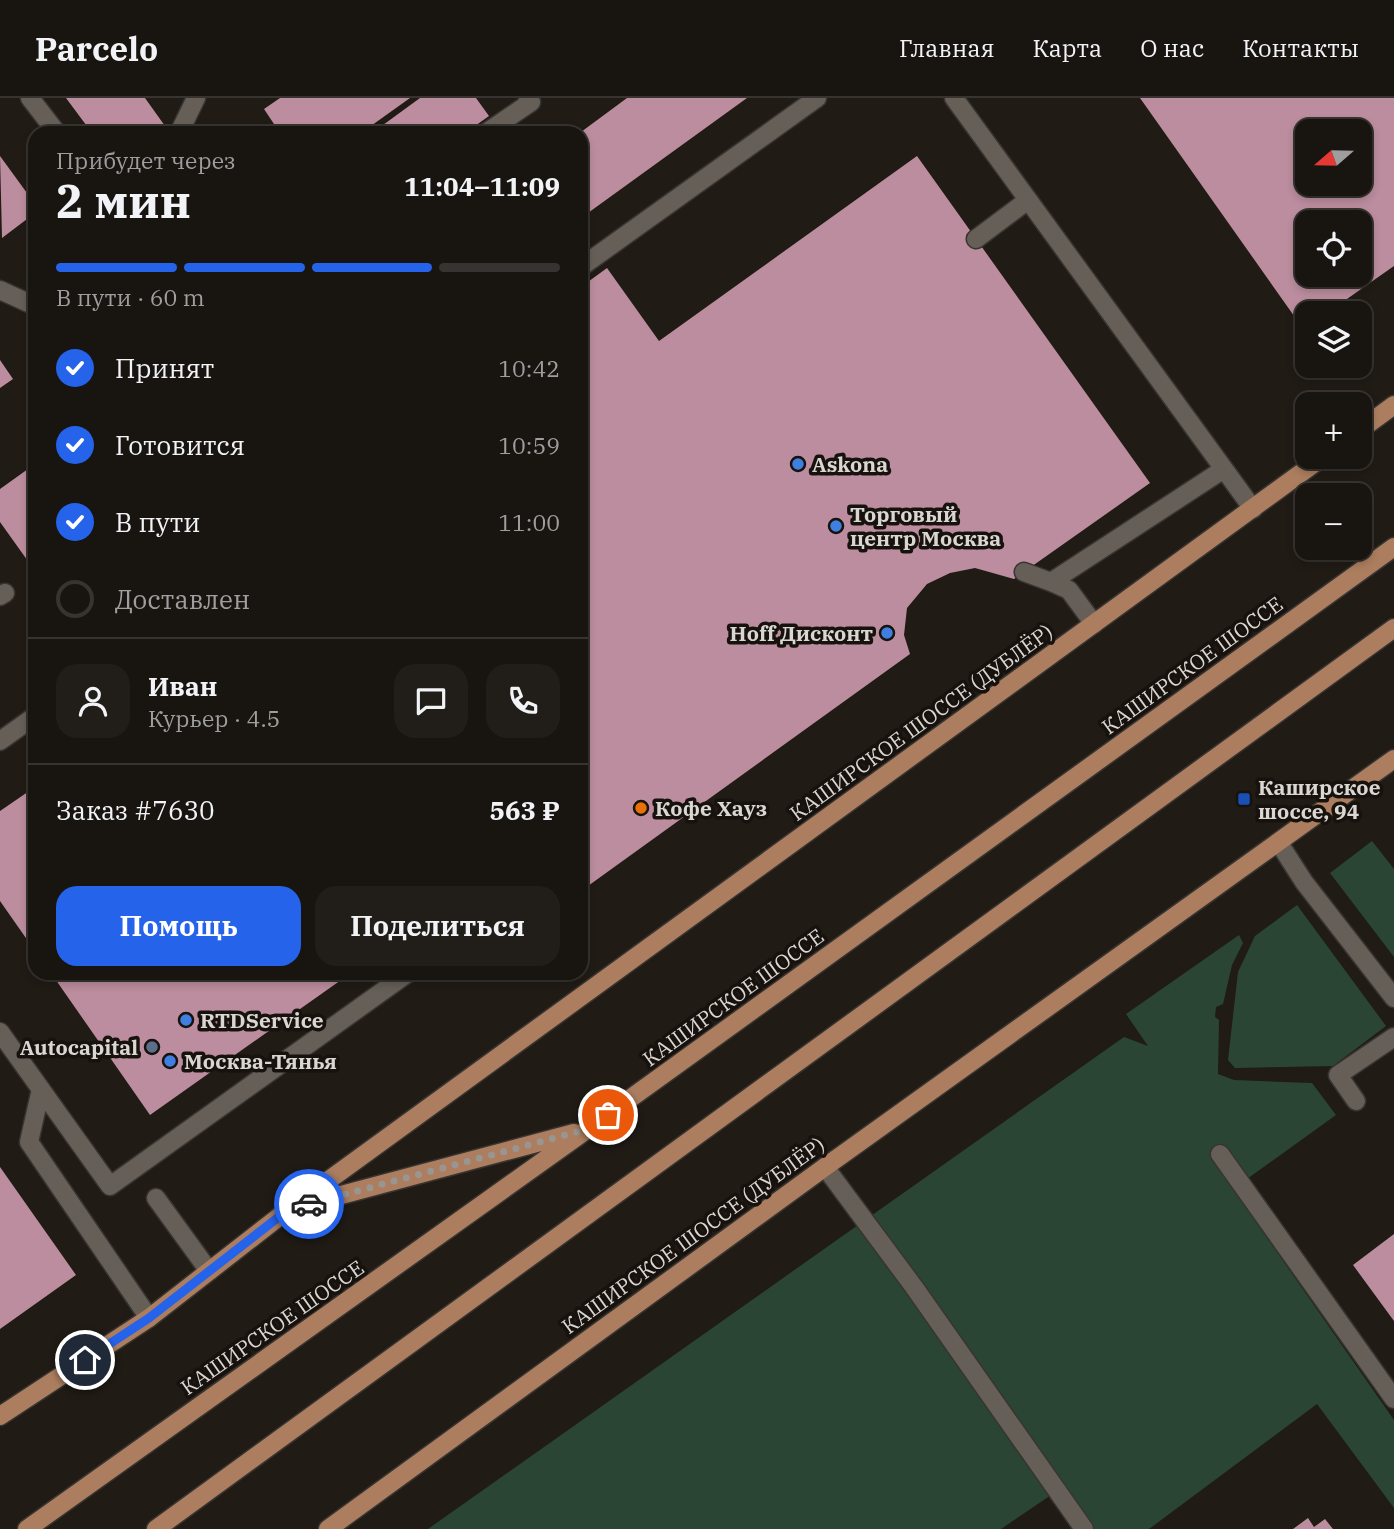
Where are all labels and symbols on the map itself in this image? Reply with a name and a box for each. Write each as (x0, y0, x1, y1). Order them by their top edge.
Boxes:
north arrow (1295, 119, 1372, 196)
place label: Askona (812, 450, 888, 478)
marker: Askona (790, 456, 806, 472)
place label: Торговый центр Москва (850, 500, 1001, 552)
marker: Торговый центр Москва (828, 518, 844, 534)
street label: КАШИРСКОЕ ШОССЕ (1096, 590, 1288, 740)
street label: КАШИРСКОЕ ШОССЕ (ДУБЛЁР) (784, 617, 1058, 827)
place label: Hoff Дисконт (730, 619, 873, 647)
marker: Hoff Дисконт (879, 625, 895, 641)
place label: Каширское шоссе, 94 (1258, 773, 1381, 825)
marker: Каширское шоссе, 94 (1236, 791, 1252, 807)
place label: Кофе Хауз (655, 794, 767, 822)
marker: Кофе Хауз (633, 800, 649, 816)
street label: КАШИРСКОЕ ШОССЕ (637, 922, 829, 1072)
place label: RTDService (200, 1006, 324, 1034)
marker: RTDService (178, 1012, 194, 1028)
place label: Autocapital (20, 1033, 138, 1061)
marker: Autocapital (144, 1039, 160, 1055)
place label: Москва-Тянья (184, 1047, 337, 1075)
marker: Москва-Тянья (162, 1053, 178, 1069)
pin (578, 1085, 638, 1145)
street label: КАШИРСКОЕ ШОССЕ (ДУБЛЁР) (556, 1130, 830, 1340)
courier (274, 1169, 344, 1239)
street label: КАШИРСКОЕ ШОССЕ (175, 1253, 369, 1401)
pin (55, 1330, 115, 1390)

